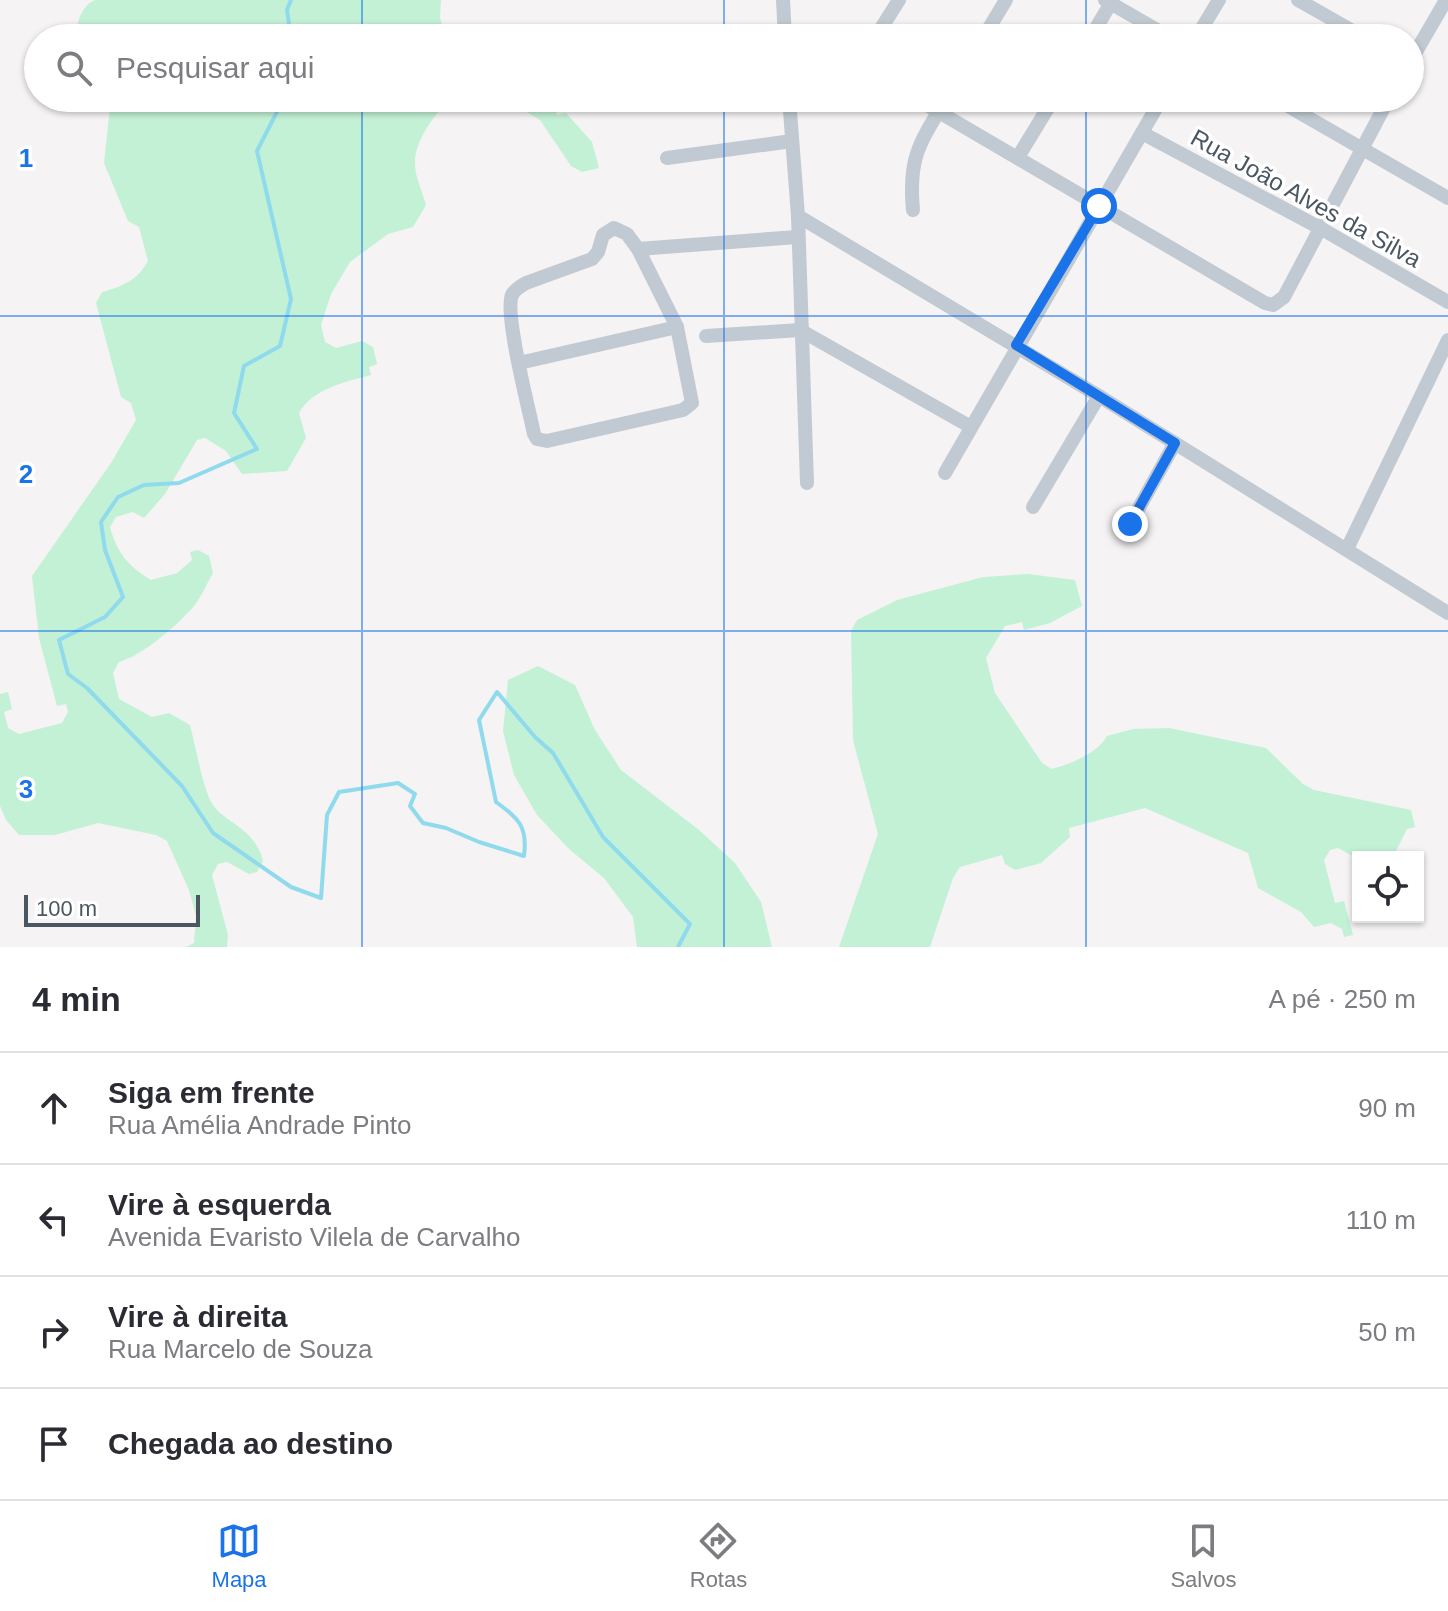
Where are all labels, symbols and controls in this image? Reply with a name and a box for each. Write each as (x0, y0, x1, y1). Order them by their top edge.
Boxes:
search box (24, 24, 1424, 112)
icon: search (52, 46, 96, 90)
text: Pesquisar aqui (116, 51, 314, 84)
street label: Rua João Alves da Silva (1186, 123, 1426, 273)
text: 1 (19, 143, 33, 173)
route start (1081, 188, 1117, 224)
text: 2 (19, 459, 33, 489)
route end (1112, 506, 1148, 542)
text: 3 (19, 774, 33, 804)
map controls (1352, 851, 1424, 923)
button: locate (1352, 851, 1424, 923)
scale bar (24, 891, 200, 927)
text: 100 m (36, 896, 97, 921)
text: 4 min (32, 980, 121, 1018)
text: A pé · 250 m (1269, 984, 1416, 1014)
text: Siga em frente (108, 1076, 315, 1109)
icon: ahead (32, 1086, 76, 1130)
text: 90 m (1358, 1093, 1416, 1123)
text: Rua Amélia Andrade Pinto (108, 1110, 412, 1140)
text: Vire à esquerda (108, 1188, 331, 1221)
icon: left (32, 1198, 76, 1242)
text: 110 m (1346, 1205, 1416, 1235)
text: Avenida Evaristo Vilela de Carvalho (108, 1222, 520, 1252)
text: Vire à direita (108, 1300, 288, 1333)
icon: right (32, 1310, 76, 1354)
text: 50 m (1358, 1317, 1416, 1347)
text: Rua Marcelo de Souza (108, 1334, 372, 1364)
icon: arrive (32, 1422, 76, 1466)
text: Chegada ao destino (108, 1427, 393, 1460)
tab: Mapa (212, 1519, 267, 1593)
tab: Rotas (690, 1519, 747, 1593)
tab: Salvos (1170, 1519, 1236, 1593)

